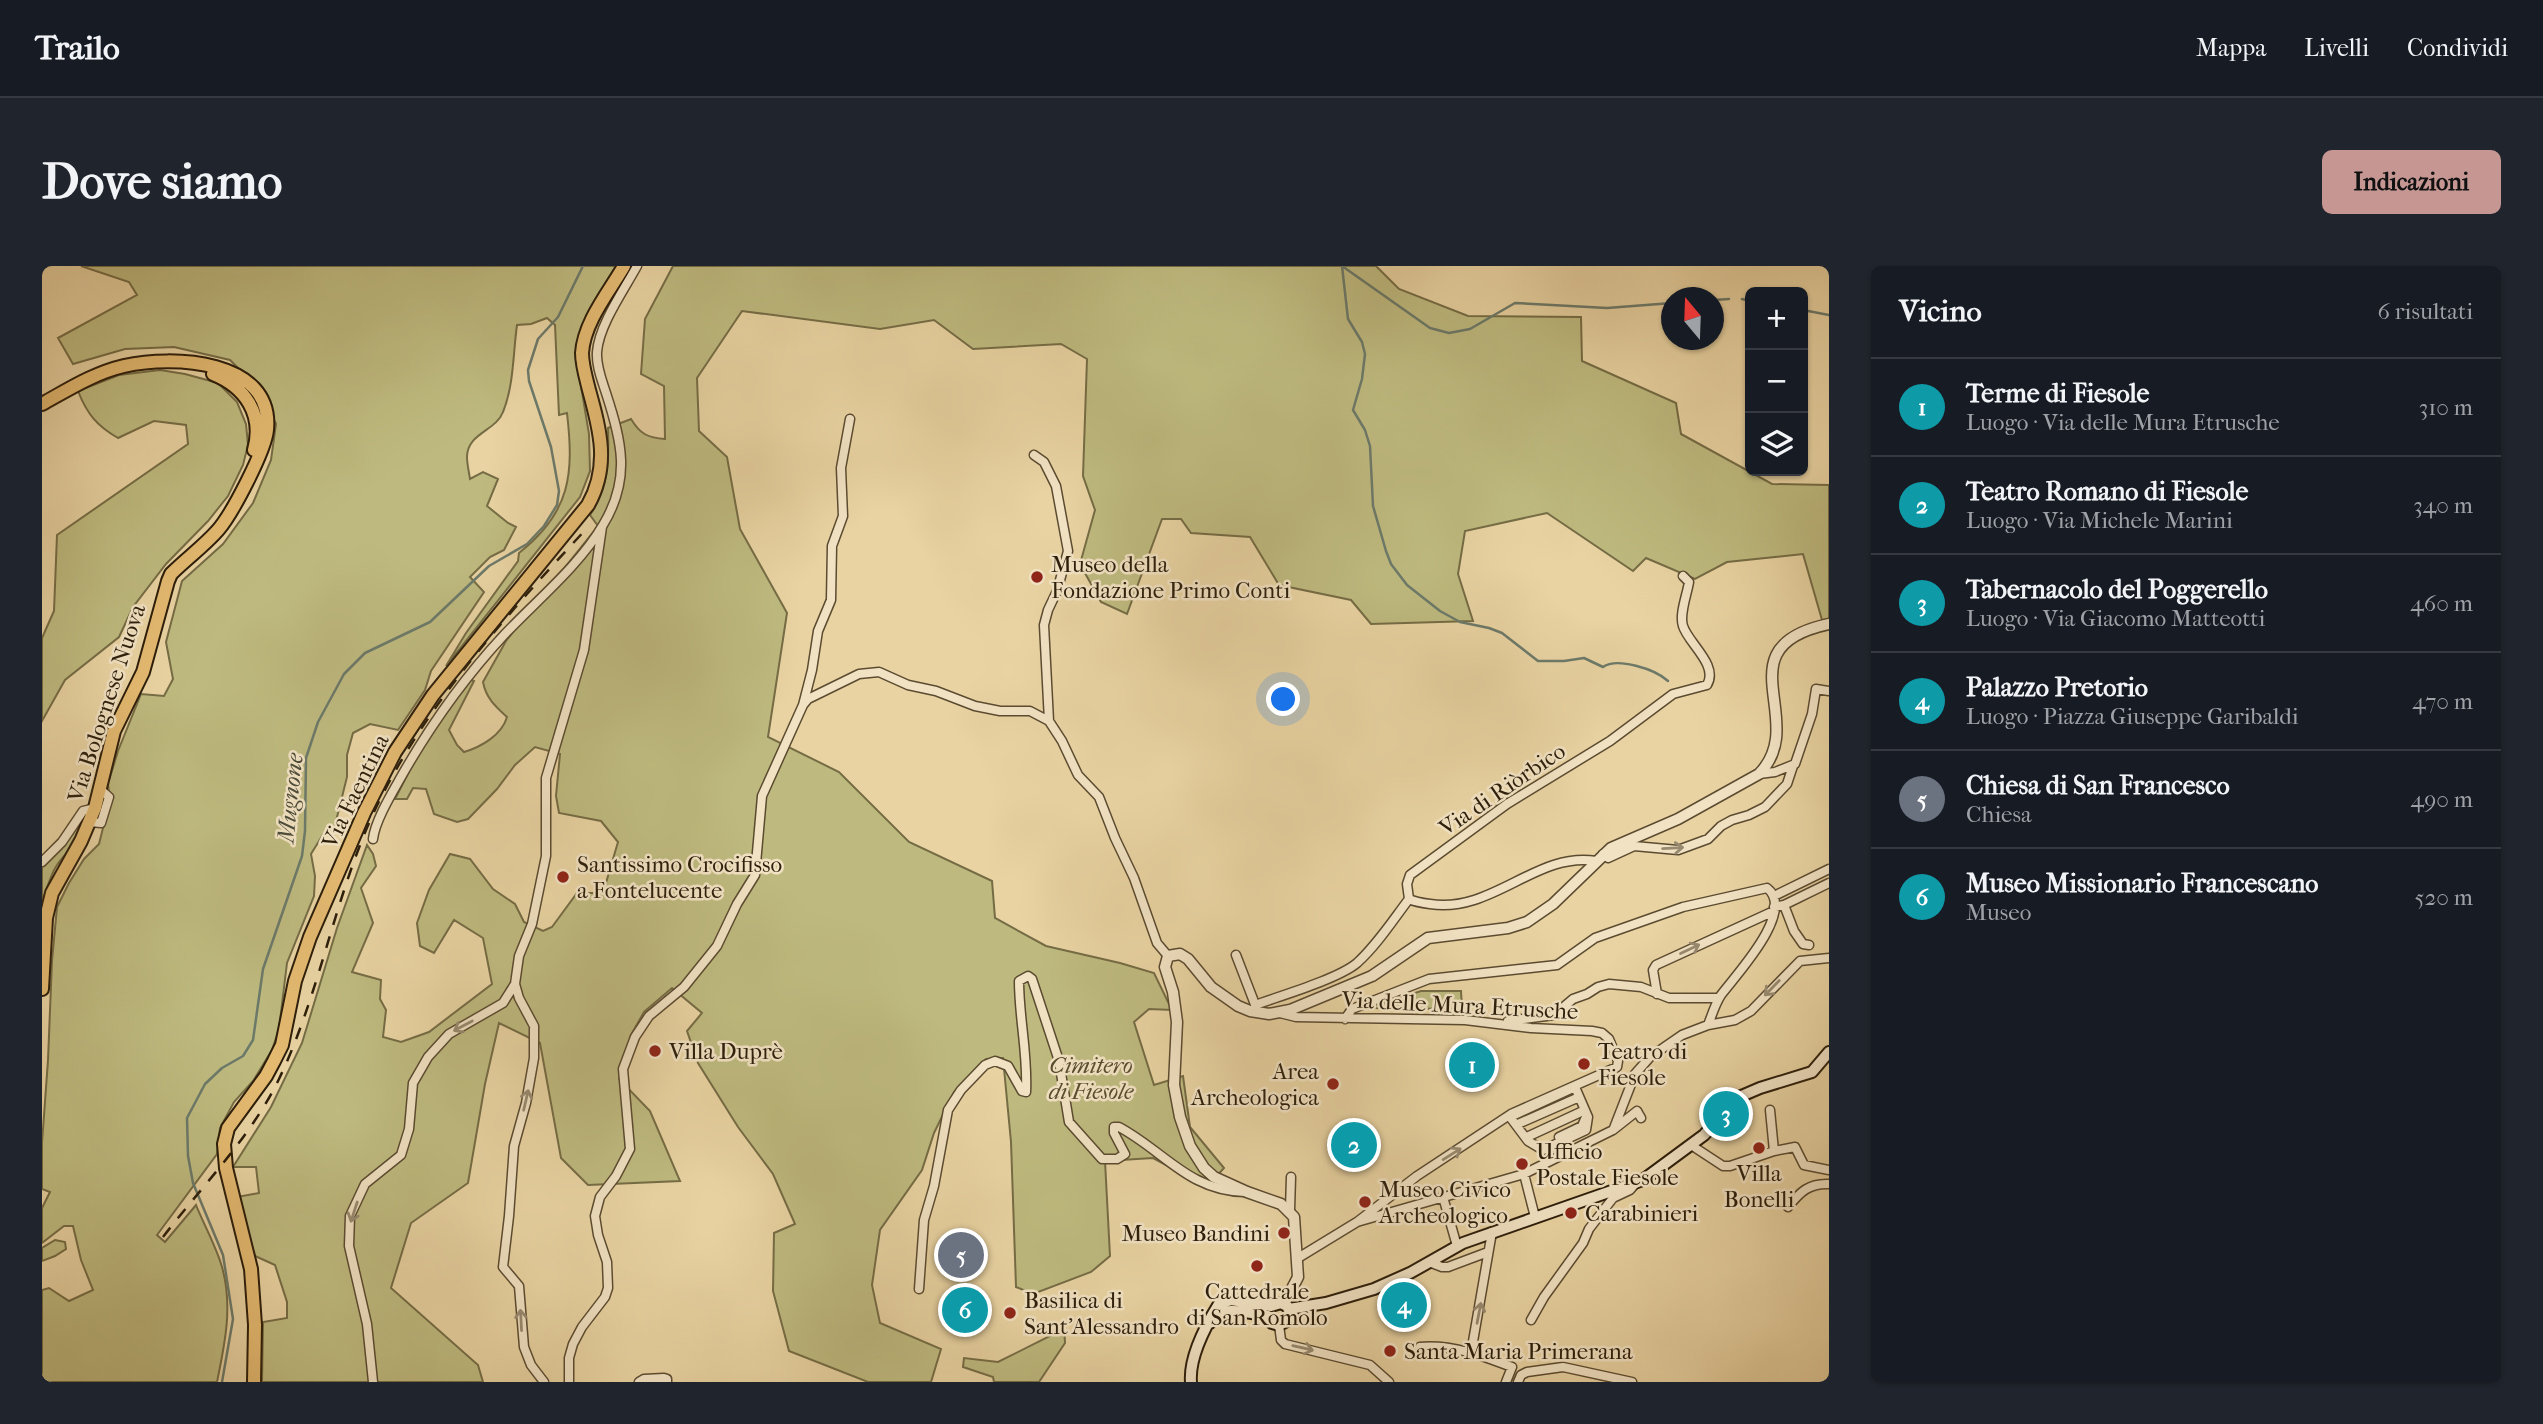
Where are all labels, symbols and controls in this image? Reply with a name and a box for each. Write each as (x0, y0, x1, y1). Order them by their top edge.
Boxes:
text: Trailo (35, 29, 120, 68)
text: Mappa (2196, 34, 2266, 62)
text: Livelli (2304, 34, 2369, 62)
text: Condividi (2407, 34, 2508, 62)
button: Indicazioni (2322, 150, 2501, 214)
text: Dove siamo (42, 153, 282, 211)
north arrow (1661, 287, 1724, 350)
map controls (1745, 287, 1808, 476)
button: + (1745, 287, 1808, 350)
text: Vicino (1899, 294, 1982, 329)
text: 6 risultati (2377, 298, 2473, 325)
button: − (1745, 350, 1808, 413)
text: Terme di Fiesole (1966, 378, 2149, 409)
text: 1 (1918, 394, 1926, 421)
text: 310 m (2419, 394, 2473, 421)
text: Luogo · Via delle Mura Etrusche (1966, 409, 2280, 436)
button: layers (1745, 413, 1808, 476)
text: Teatro Romano di Fiesole (1966, 476, 2248, 507)
text: 2 (1916, 492, 1928, 519)
text: 340 m (2413, 492, 2473, 519)
text: Luogo · Via Michele Marini (1966, 507, 2233, 534)
place label: Museo della Fondazione Primo Conti (1051, 551, 1290, 604)
marker: Museo della Fondazione Primo Conti (1029, 569, 1045, 585)
text: Tabernacolo del Poggerello (1966, 574, 2268, 605)
text: 3 (1917, 590, 1927, 617)
text: 460 m (2410, 590, 2473, 617)
street label: Via Bolognese Nuova (61, 600, 151, 806)
text: Luogo · Via Giacomo Matteotti (1966, 605, 2265, 632)
text: Palazzo Pretorio (1966, 672, 2148, 703)
your location (1266, 682, 1300, 716)
text: 4 (1915, 688, 1929, 715)
text: 470 m (2412, 688, 2473, 715)
text: Luogo · Piazza Giuseppe Garibaldi (1966, 703, 2299, 730)
street label: Via Faentina (316, 729, 395, 854)
street label: Via di Riòrbico (1433, 737, 1571, 842)
water label: Mugnone (271, 750, 309, 846)
text: Chiesa di San Francesco (1966, 770, 2230, 801)
text: 5 (1917, 786, 1927, 813)
text: 490 m (2411, 786, 2473, 813)
text: Chiesa (1966, 801, 2032, 828)
one-way arrow (1661, 841, 1684, 854)
place label: Santissimo Crocifisso a Fontelucente (577, 851, 782, 904)
text: Museo Missionario Francescano (1966, 868, 2319, 899)
marker: Santissimo Crocifisso a Fontelucente (555, 869, 571, 885)
text: 6 (1916, 884, 1928, 911)
text: 520 m (2414, 884, 2473, 911)
text: Museo (1966, 899, 2031, 926)
one-way arrow (1679, 942, 1701, 955)
one-way arrow (1764, 979, 1780, 997)
street label: Via delle Mura Etrusche (1340, 986, 1579, 1025)
one-way arrow (454, 1019, 474, 1033)
place label: Villa Duprè (668, 1038, 783, 1065)
place label: Teatro di Fiesole (1598, 1038, 1688, 1091)
pin: 1 (1449, 1039, 1495, 1091)
marker: Villa Duprè (647, 1043, 663, 1059)
park label: Cimitero di Fiesole (1049, 1052, 1134, 1105)
marker: Teatro di Fiesole (1576, 1056, 1592, 1072)
place label: Area Archeologica (1190, 1058, 1319, 1111)
marker: Area Archeologica (1325, 1076, 1341, 1092)
pin: 3 (1703, 1088, 1749, 1140)
one-way arrow (519, 1089, 533, 1112)
pin: 2 (1331, 1119, 1377, 1171)
place label: Ufficio Postale Fiesole (1536, 1138, 1679, 1191)
marker: Villa Bonelli (1751, 1140, 1767, 1156)
one-way arrow (1442, 1147, 1462, 1161)
marker: Ufficio Postale Fiesole (1514, 1156, 1530, 1172)
place label: Villa Bonelli (1724, 1160, 1794, 1213)
place label: Museo Civico Archeologico (1378, 1176, 1511, 1229)
marker: Museo Civico Archeologico (1357, 1194, 1373, 1210)
place label: Carabinieri (1585, 1200, 1698, 1227)
one-way arrow (346, 1201, 359, 1223)
marker: Carabinieri (1563, 1205, 1579, 1221)
place label: Museo Bandini (1121, 1220, 1270, 1247)
marker: Museo Bandini (1276, 1225, 1292, 1241)
pin: 5 (938, 1229, 984, 1281)
marker: Cattedrale di San Romolo (1249, 1258, 1265, 1274)
place label: Cattedrale di San Romolo (1186, 1278, 1328, 1331)
pin: 4 (1381, 1279, 1427, 1331)
pin: 6 (942, 1284, 988, 1336)
place label: Basilica di Sant'Alessandro (1024, 1287, 1179, 1340)
one-way arrow (1473, 1302, 1486, 1325)
marker: Basilica di Sant'Alessandro (1002, 1305, 1018, 1321)
one-way arrow (514, 1309, 527, 1332)
place label: Santa Maria Primerana (1404, 1338, 1633, 1365)
one-way arrow (1291, 1342, 1314, 1356)
marker: Santa Maria Primerana (1382, 1343, 1398, 1359)

